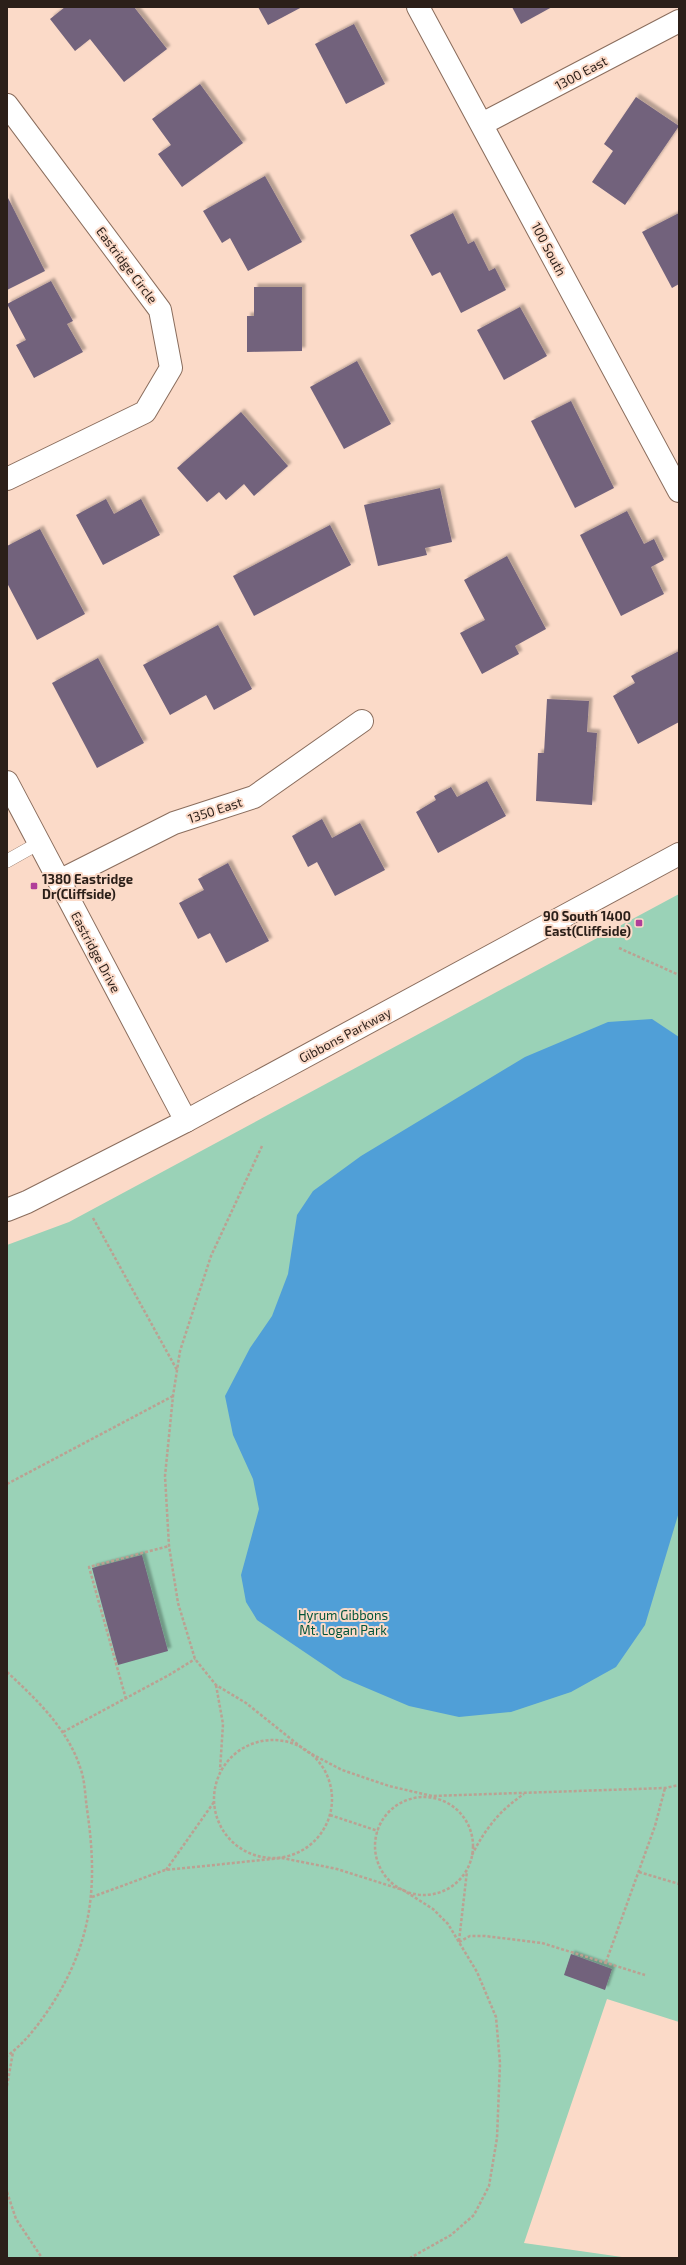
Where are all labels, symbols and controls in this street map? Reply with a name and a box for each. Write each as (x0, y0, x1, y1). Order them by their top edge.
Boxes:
street label: 1300 East (552, 53, 610, 93)
street label: 100 South (528, 219, 570, 279)
street label: Eastridge Circle (93, 224, 161, 306)
street label: 1350 East (186, 794, 244, 826)
place label: 1380 Eastridge Dr(Cliffside) (42, 871, 133, 902)
marker: 1380 Eastridge Dr(Cliffside) (29, 881, 39, 891)
place label: 90 South 1400 East(Cliffside) (543, 908, 631, 939)
street label: Eastridge Drive (68, 909, 124, 995)
marker: 90 South 1400 East(Cliffside) (634, 918, 644, 928)
street label: Gibbons Parkway (296, 1004, 394, 1066)
park label: Hyrum Gibbons Mt. Logan Park (298, 1607, 388, 1638)

